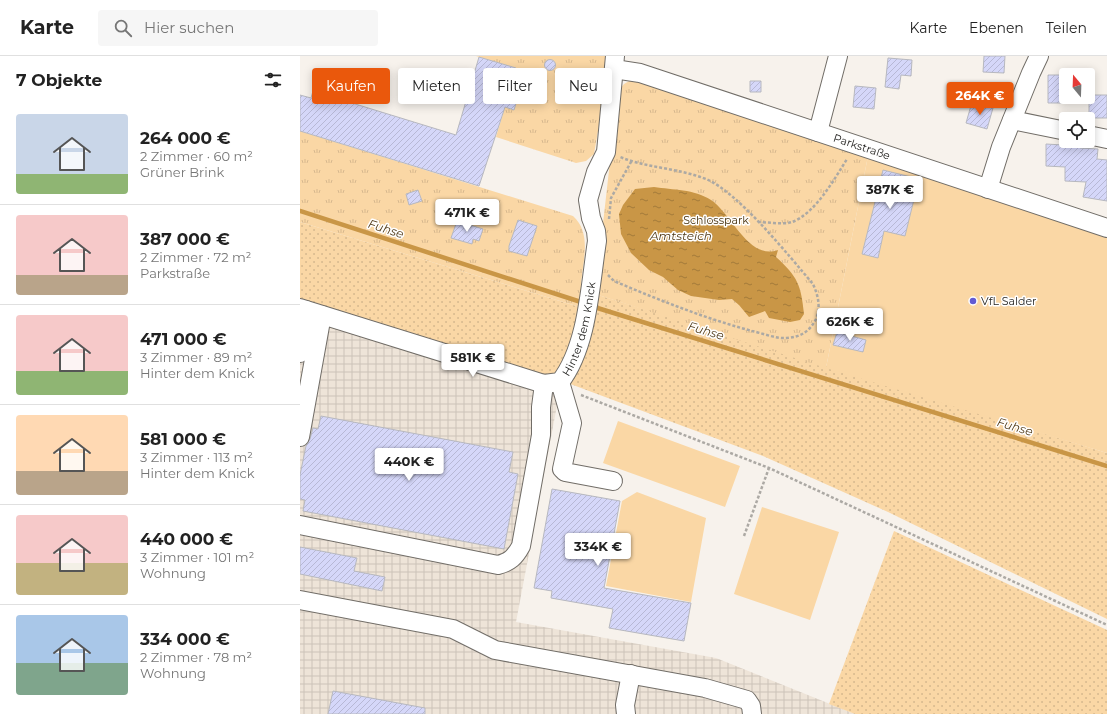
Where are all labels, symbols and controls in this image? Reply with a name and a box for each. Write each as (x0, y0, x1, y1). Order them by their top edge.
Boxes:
search box (98, 10, 378, 46)
text: Karte (20, 16, 74, 39)
icon: search (112, 17, 134, 39)
text: Hier suchen (144, 18, 234, 37)
text: Karte (909, 19, 947, 37)
text: Ebenen (969, 19, 1024, 37)
text: Teilen (1046, 19, 1087, 37)
chip: Kaufen (312, 68, 390, 104)
chip: Mieten (398, 68, 475, 104)
chip: Filter (483, 68, 547, 104)
chip: Neu (555, 68, 612, 104)
north arrow (1059, 68, 1095, 104)
map controls (1059, 68, 1095, 148)
icon: filters (262, 69, 284, 91)
text: 7 Objekte (16, 70, 102, 90)
pin: 264K € (947, 82, 1013, 116)
text: 264K € (956, 87, 1004, 103)
button: locate (1059, 112, 1095, 148)
text: 264 000 € (140, 128, 231, 148)
icon: home (48, 130, 96, 178)
street label: Parkstraße (831, 131, 892, 163)
text: 2 Zimmer · 60 m² (140, 148, 253, 164)
text: Grüner Brink (140, 164, 224, 180)
pin: 387K € (857, 176, 923, 210)
text: 387K € (866, 181, 914, 197)
pin: 471K € (434, 199, 500, 233)
text: 471K € (444, 204, 490, 220)
park label: Schlosspark (683, 213, 749, 227)
water label: Fuhse (366, 216, 406, 241)
water label: Amtsteich (649, 228, 712, 243)
text: 387 000 € (140, 229, 230, 249)
icon: home (48, 231, 96, 279)
text: 2 Zimmer · 72 m² (140, 249, 251, 265)
text: Parkstraße (140, 265, 210, 281)
street label: Hinter dem Knick (559, 281, 598, 378)
place label: VfL Salder (981, 294, 1037, 308)
marker: VfL Salder (968, 296, 978, 306)
pin: 626K € (817, 308, 883, 342)
text: 626K € (826, 313, 874, 329)
water label: Fuhse (686, 318, 726, 343)
text: 471 000 € (140, 329, 226, 349)
icon: home (48, 331, 96, 379)
pin: 581K € (440, 344, 506, 378)
text: 3 Zimmer · 89 m² (140, 349, 252, 365)
text: 581K € (450, 349, 496, 365)
text: Hinter dem Knick (140, 365, 255, 381)
water label: Fuhse (995, 414, 1035, 439)
text: 581 000 € (140, 429, 226, 449)
icon: home (48, 431, 96, 479)
pin: 440K € (376, 448, 442, 482)
text: 3 Zimmer · 113 m² (140, 449, 253, 465)
text: 440K € (384, 453, 434, 469)
text: Hinter dem Knick (140, 465, 255, 481)
text: 440 000 € (140, 529, 233, 549)
icon: home (48, 531, 96, 579)
pin: 334K € (565, 533, 631, 567)
text: 334K € (574, 538, 622, 554)
text: 3 Zimmer · 101 m² (140, 549, 254, 565)
text: Wohnung (140, 565, 206, 581)
text: 334 000 € (140, 629, 230, 649)
icon: home (48, 631, 96, 679)
text: 2 Zimmer · 78 m² (140, 649, 252, 665)
text: Wohnung (140, 665, 206, 681)

